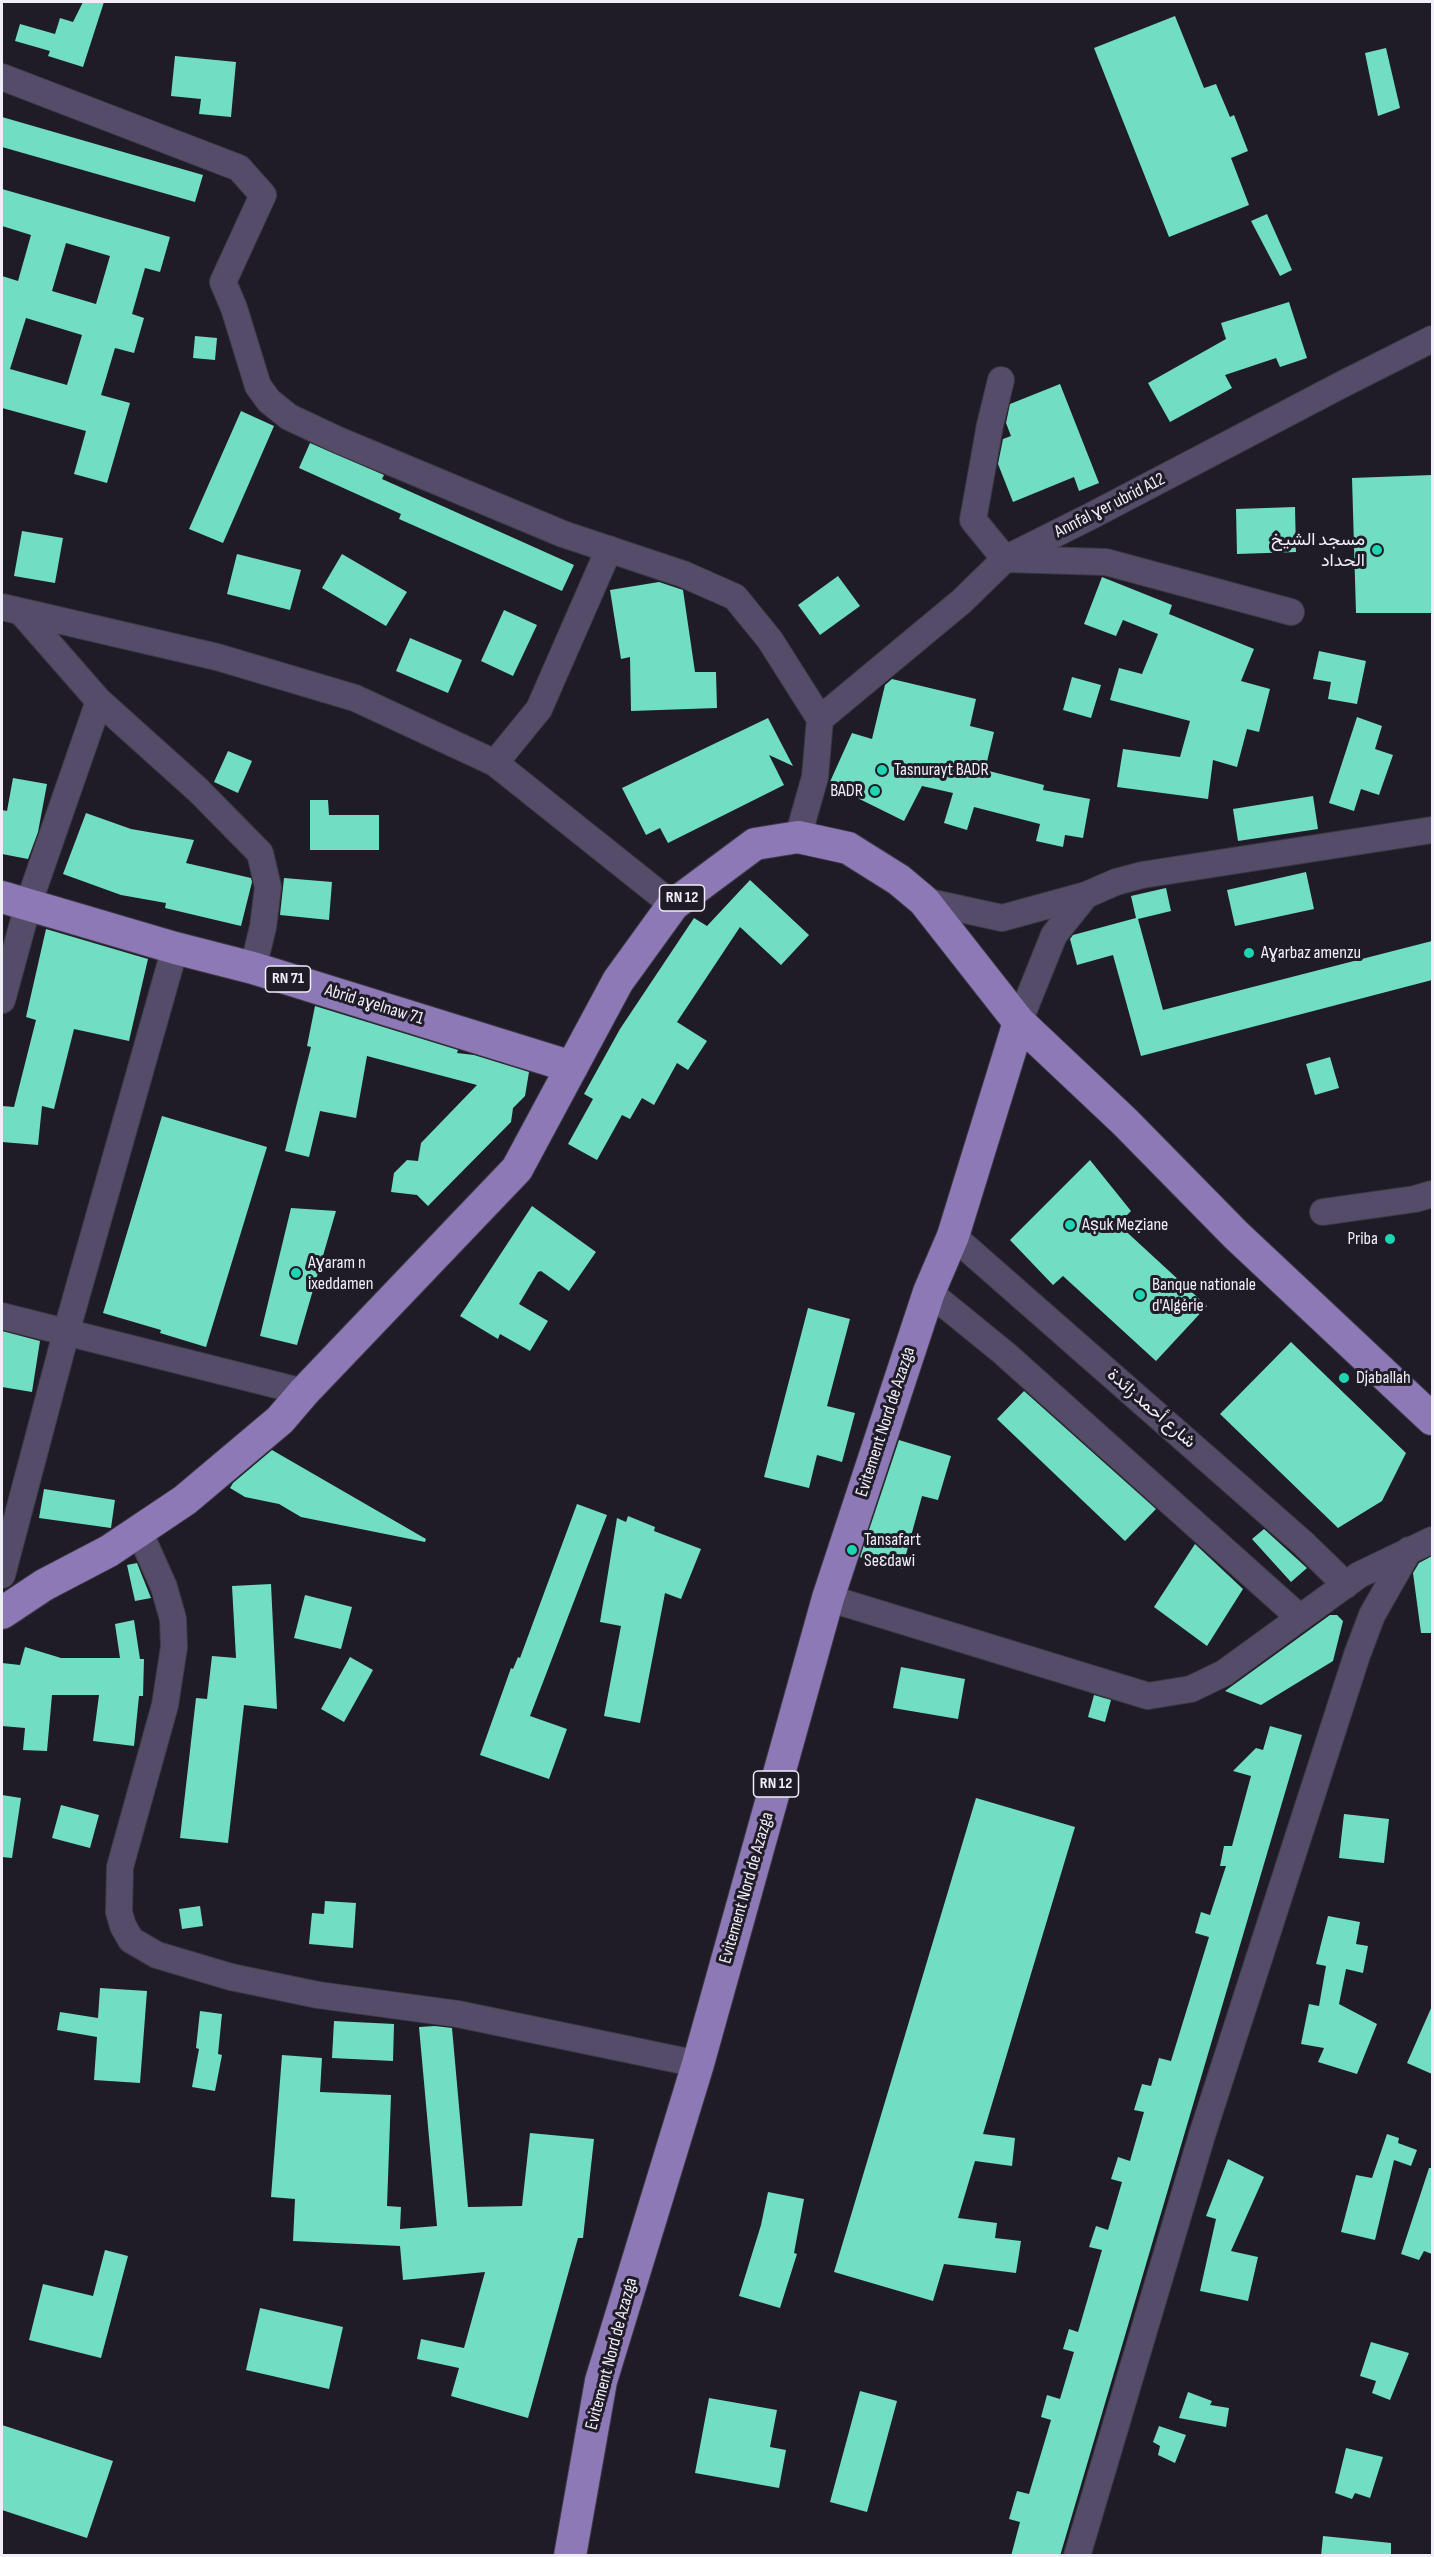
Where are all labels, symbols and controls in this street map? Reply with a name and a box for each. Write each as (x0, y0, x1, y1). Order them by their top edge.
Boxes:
street label: Annfal ɣer ubrid A12 (1051, 469, 1169, 543)
place label: مسجد الشيخ الحداد (1271, 529, 1365, 572)
marker: مسجد الشيخ الحداد (1370, 543, 1384, 557)
place label: Tasnurayt BADR (894, 759, 989, 781)
marker: Tasnurayt BADR (875, 763, 889, 777)
place label: BADR (830, 780, 863, 802)
marker: BADR (868, 784, 882, 798)
road number: RN 12 (660, 885, 704, 911)
place label: Aɣarbaz amenzu (1261, 942, 1361, 964)
marker: Aɣarbaz amenzu (1242, 946, 1256, 960)
road number: RN 71 (266, 966, 310, 992)
street label: Abrid aɣelnaw 71 (322, 980, 426, 1030)
place label: Aṣuk Meẓiane (1082, 1214, 1168, 1236)
marker: Aṣuk Meẓiane (1063, 1218, 1077, 1232)
place label: Priba (1348, 1228, 1378, 1250)
marker: Priba (1383, 1232, 1397, 1246)
place label: Aɣaram n ixeddamen (308, 1252, 373, 1294)
marker: Aɣaram n ixeddamen (289, 1266, 303, 1280)
place label: Banque nationale d'Algérie (1152, 1274, 1256, 1316)
marker: Banque nationale d'Algérie (1133, 1288, 1147, 1302)
street label: Evitement Nord de Azazga (852, 1344, 920, 1500)
street label: شارع أحمد زائدة (1102, 1365, 1200, 1453)
place label: Djaballah (1356, 1367, 1411, 1389)
marker: Djaballah (1337, 1371, 1351, 1385)
place label: Tansafart Seɛdawi (864, 1529, 921, 1572)
marker: Tansafart Seɛdawi (845, 1543, 859, 1557)
road number: RN 12 (754, 1771, 798, 1797)
street label: Evitement Nord de Azazga (715, 1810, 779, 1966)
street label: Evitement Nord de Azazga (581, 2276, 643, 2432)

